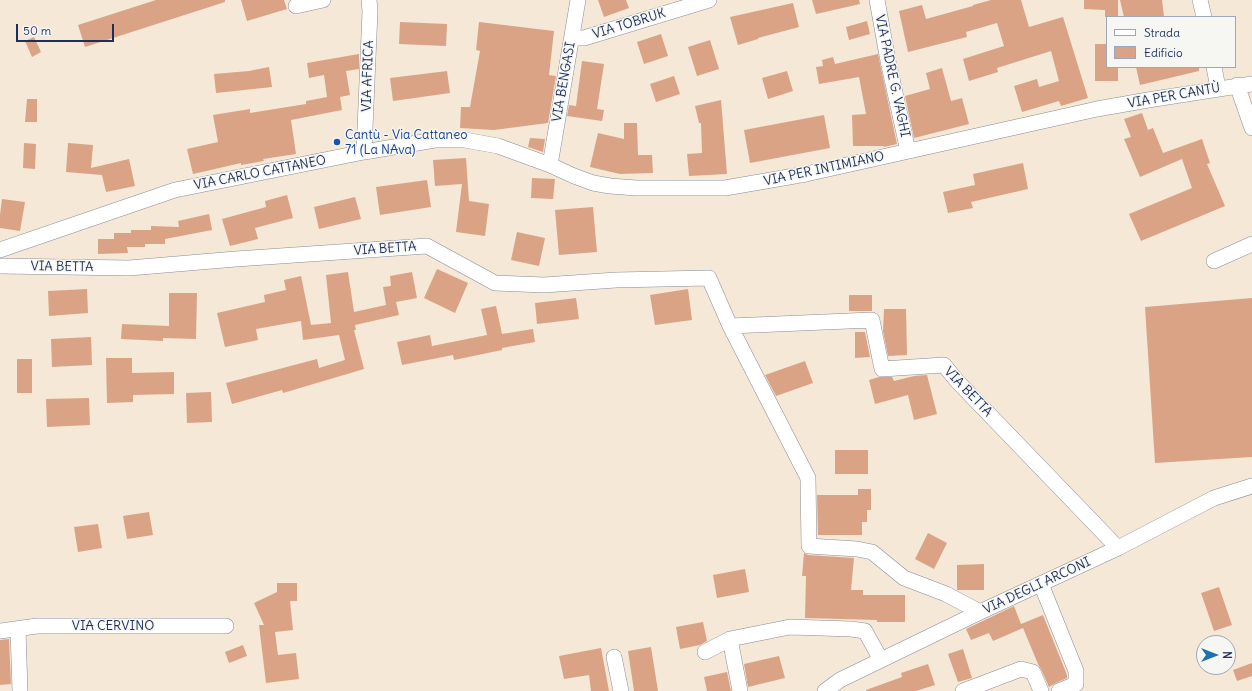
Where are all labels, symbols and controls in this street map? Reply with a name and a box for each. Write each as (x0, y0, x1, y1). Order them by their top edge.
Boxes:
street label: VIA TOBRUK (591, 6, 667, 42)
street label: VIA PADRE G. VAGHI (871, 13, 913, 139)
scale bar (18, 16, 116, 42)
legend (1106, 16, 1236, 68)
text: 50 m (23, 23, 51, 38)
text: Strada (1144, 25, 1180, 40)
street label: VIA AFRICA (359, 40, 377, 112)
street label: VIA BENGASI (549, 41, 579, 123)
text: Edificio (1144, 45, 1183, 60)
street label: VIA PER CANTÙ (1127, 80, 1221, 112)
place label: Cantù - Via Cattaneo 71 (La NAva) (345, 127, 467, 158)
marker: Cantù - Via Cattaneo 71 (La NAva) (332, 137, 342, 147)
street label: VIA PER INTIMIANO (762, 149, 886, 189)
street label: VIA CARLO CATTANEO (193, 153, 327, 193)
street label: VIA BETTA (353, 239, 417, 259)
street label: VIA BETTA (30, 259, 94, 275)
street label: VIA BETTA (941, 364, 995, 420)
street label: VIA DEGLI ARCONI (981, 554, 1093, 618)
street label: VIA CERVINO (72, 618, 154, 634)
north arrow (1196, 635, 1236, 675)
text: N (1220, 651, 1234, 659)

